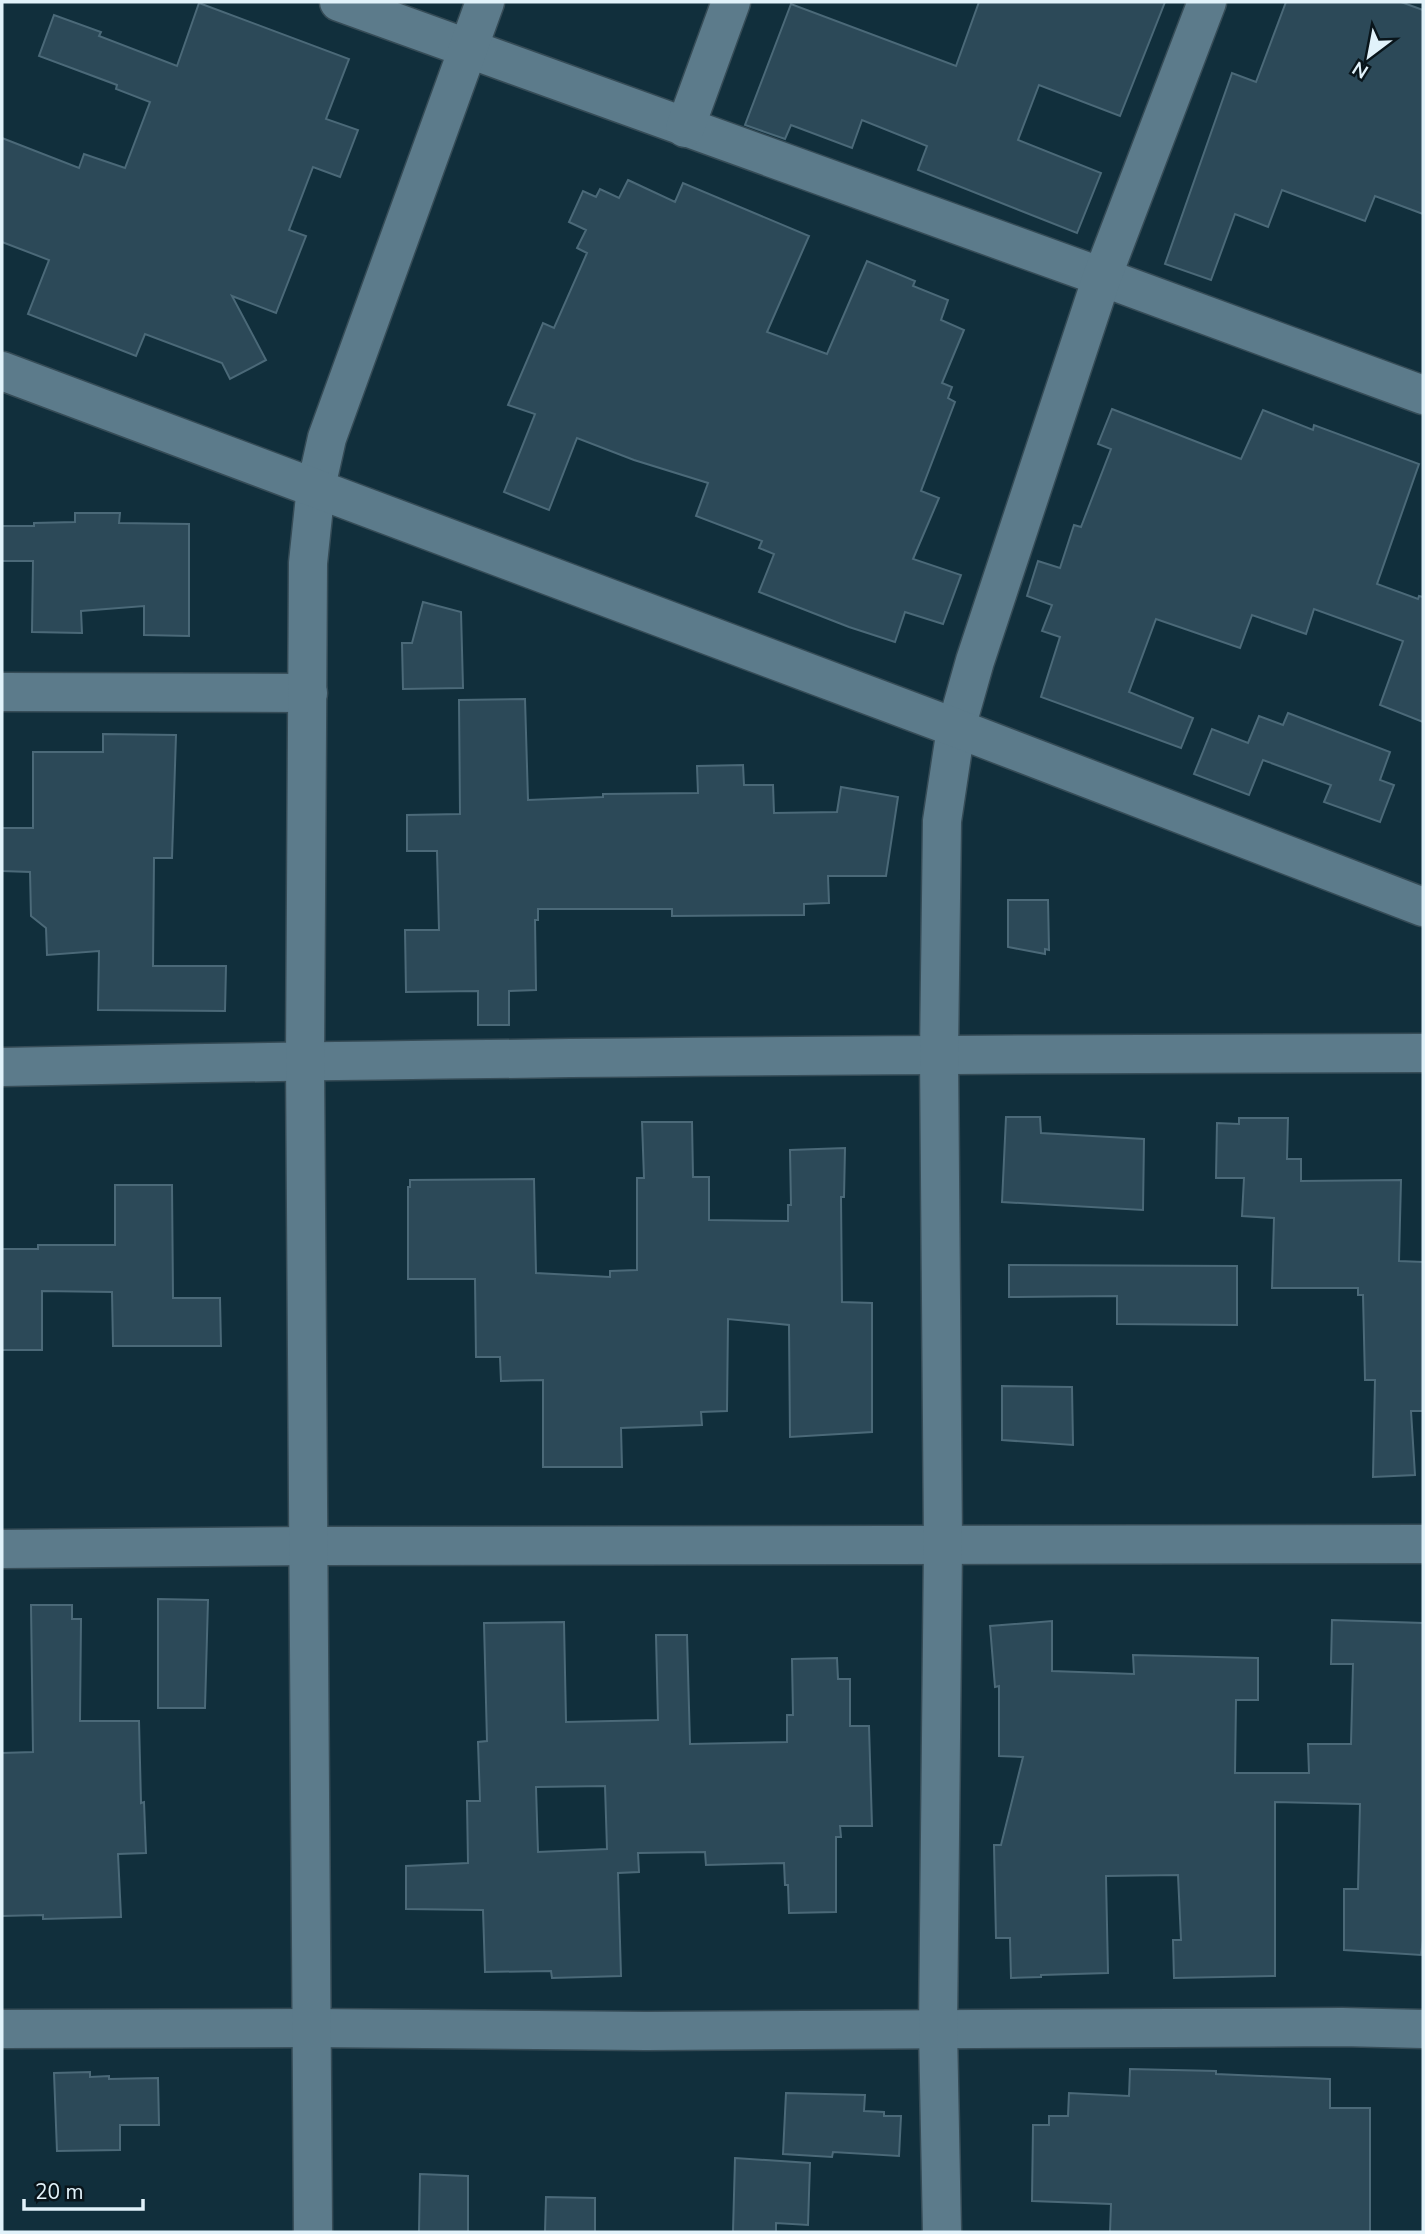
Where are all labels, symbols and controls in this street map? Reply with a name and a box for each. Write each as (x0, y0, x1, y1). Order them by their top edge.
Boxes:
north arrow (1334, 21, 1404, 91)
text: N (1348, 55, 1373, 84)
scale bar (24, 2168, 144, 2212)
text: 20 m (35, 2178, 84, 2206)

